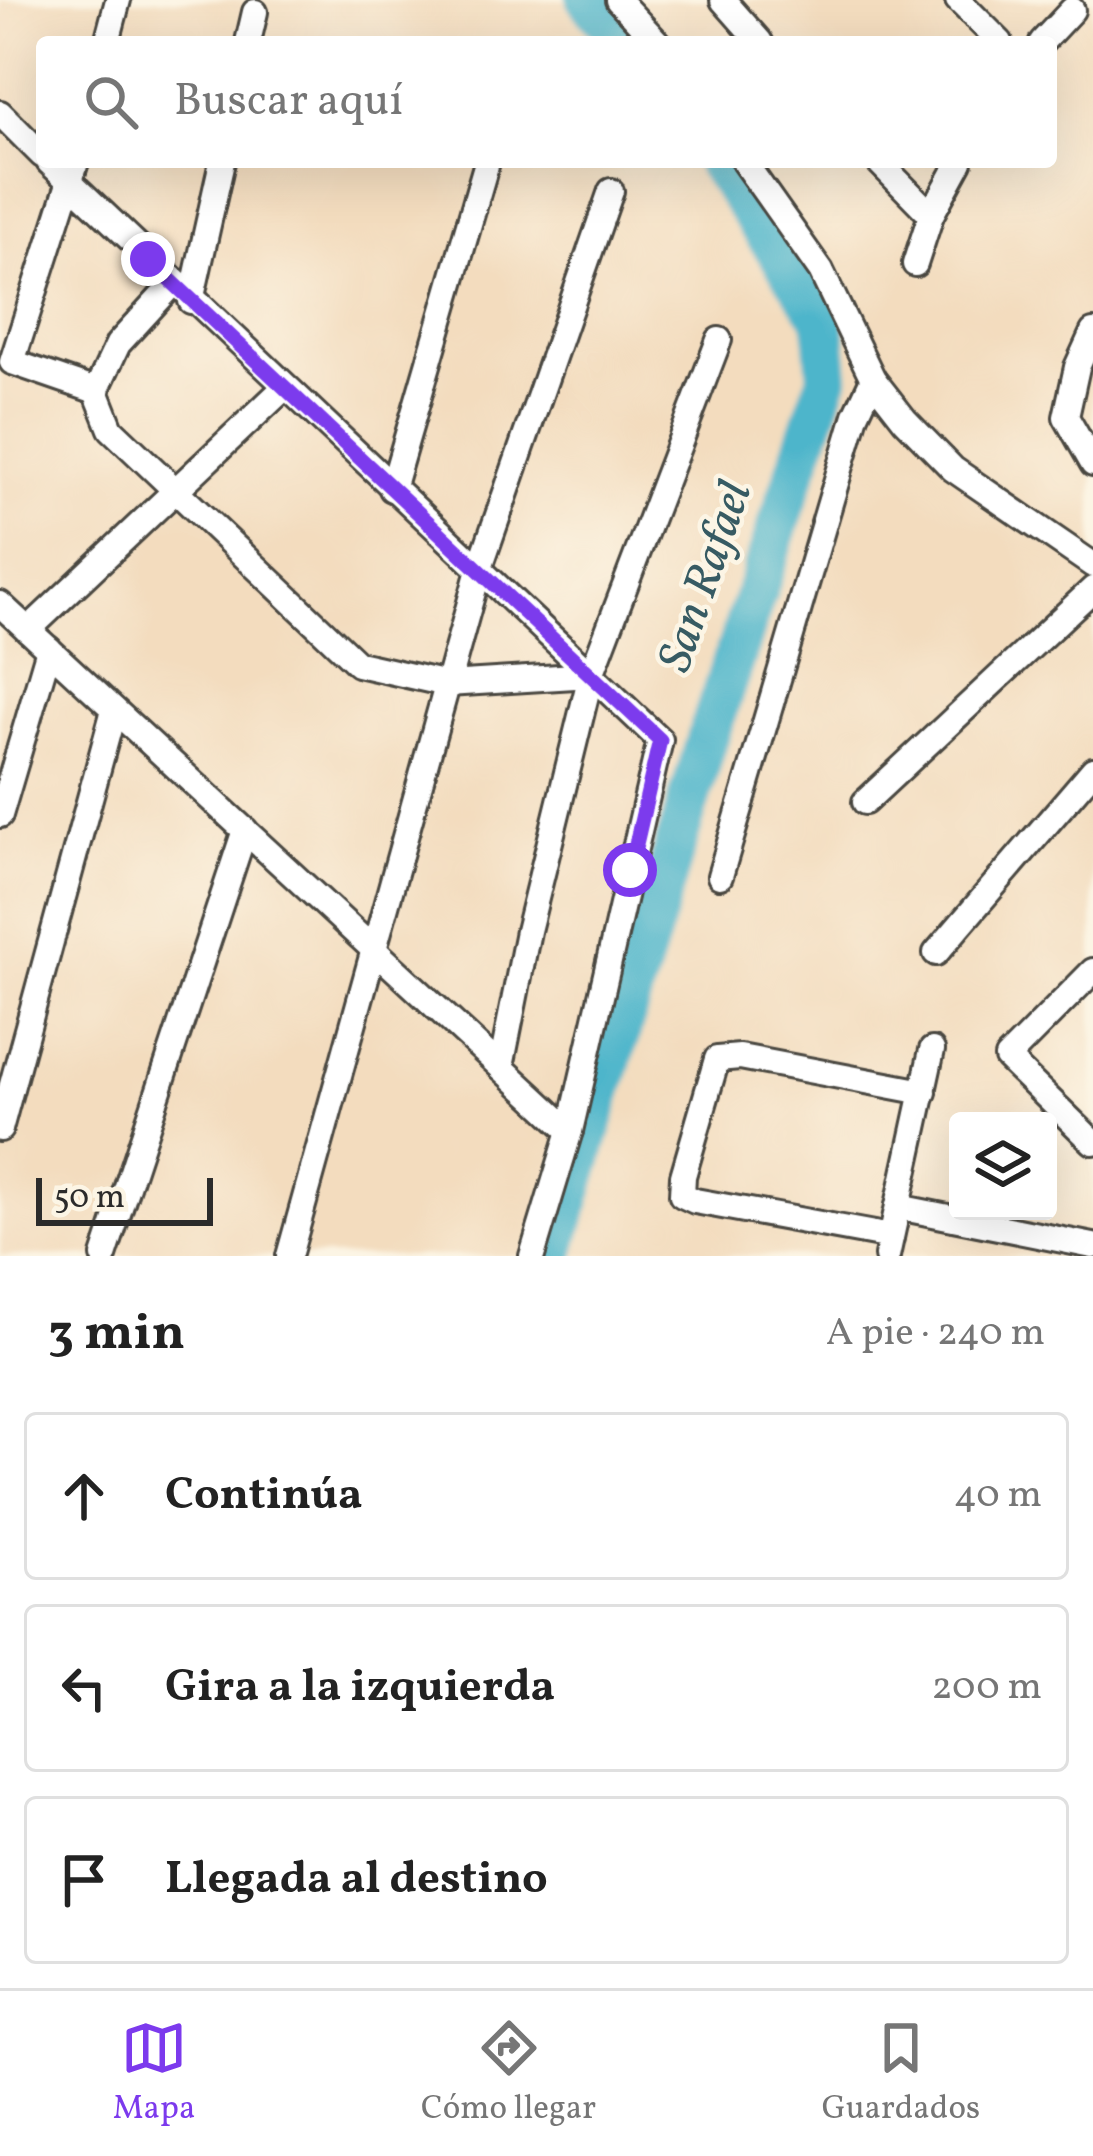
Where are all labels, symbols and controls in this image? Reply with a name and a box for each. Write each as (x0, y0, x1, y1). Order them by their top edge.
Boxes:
search box (36, 36, 1057, 168)
icon: search (78, 69, 144, 135)
text: Buscar aquí (174, 71, 403, 134)
route end (121, 232, 175, 286)
water label: San Rafael (643, 473, 771, 681)
route start (603, 843, 657, 897)
map controls (949, 1112, 1057, 1220)
button: layers (949, 1112, 1057, 1220)
scale bar (36, 1172, 213, 1225)
text: 50 m (54, 1176, 125, 1222)
text: 3 min (48, 1299, 185, 1370)
text: A pie · 240 m (826, 1307, 1045, 1361)
icon: ahead (51, 1463, 117, 1529)
text: Continúa (165, 1465, 363, 1528)
text: 40 m (954, 1469, 1042, 1523)
icon: left (51, 1655, 117, 1721)
text: Gira a la izquierda (165, 1657, 555, 1720)
text: 200 m (931, 1661, 1042, 1715)
icon: arrive (51, 1847, 117, 1913)
text: Llegada al destino (165, 1849, 548, 1912)
tab: Mapa (113, 2015, 195, 2133)
tab: Cómo llegar (421, 2015, 596, 2133)
tab: Guardados (822, 2015, 980, 2133)

